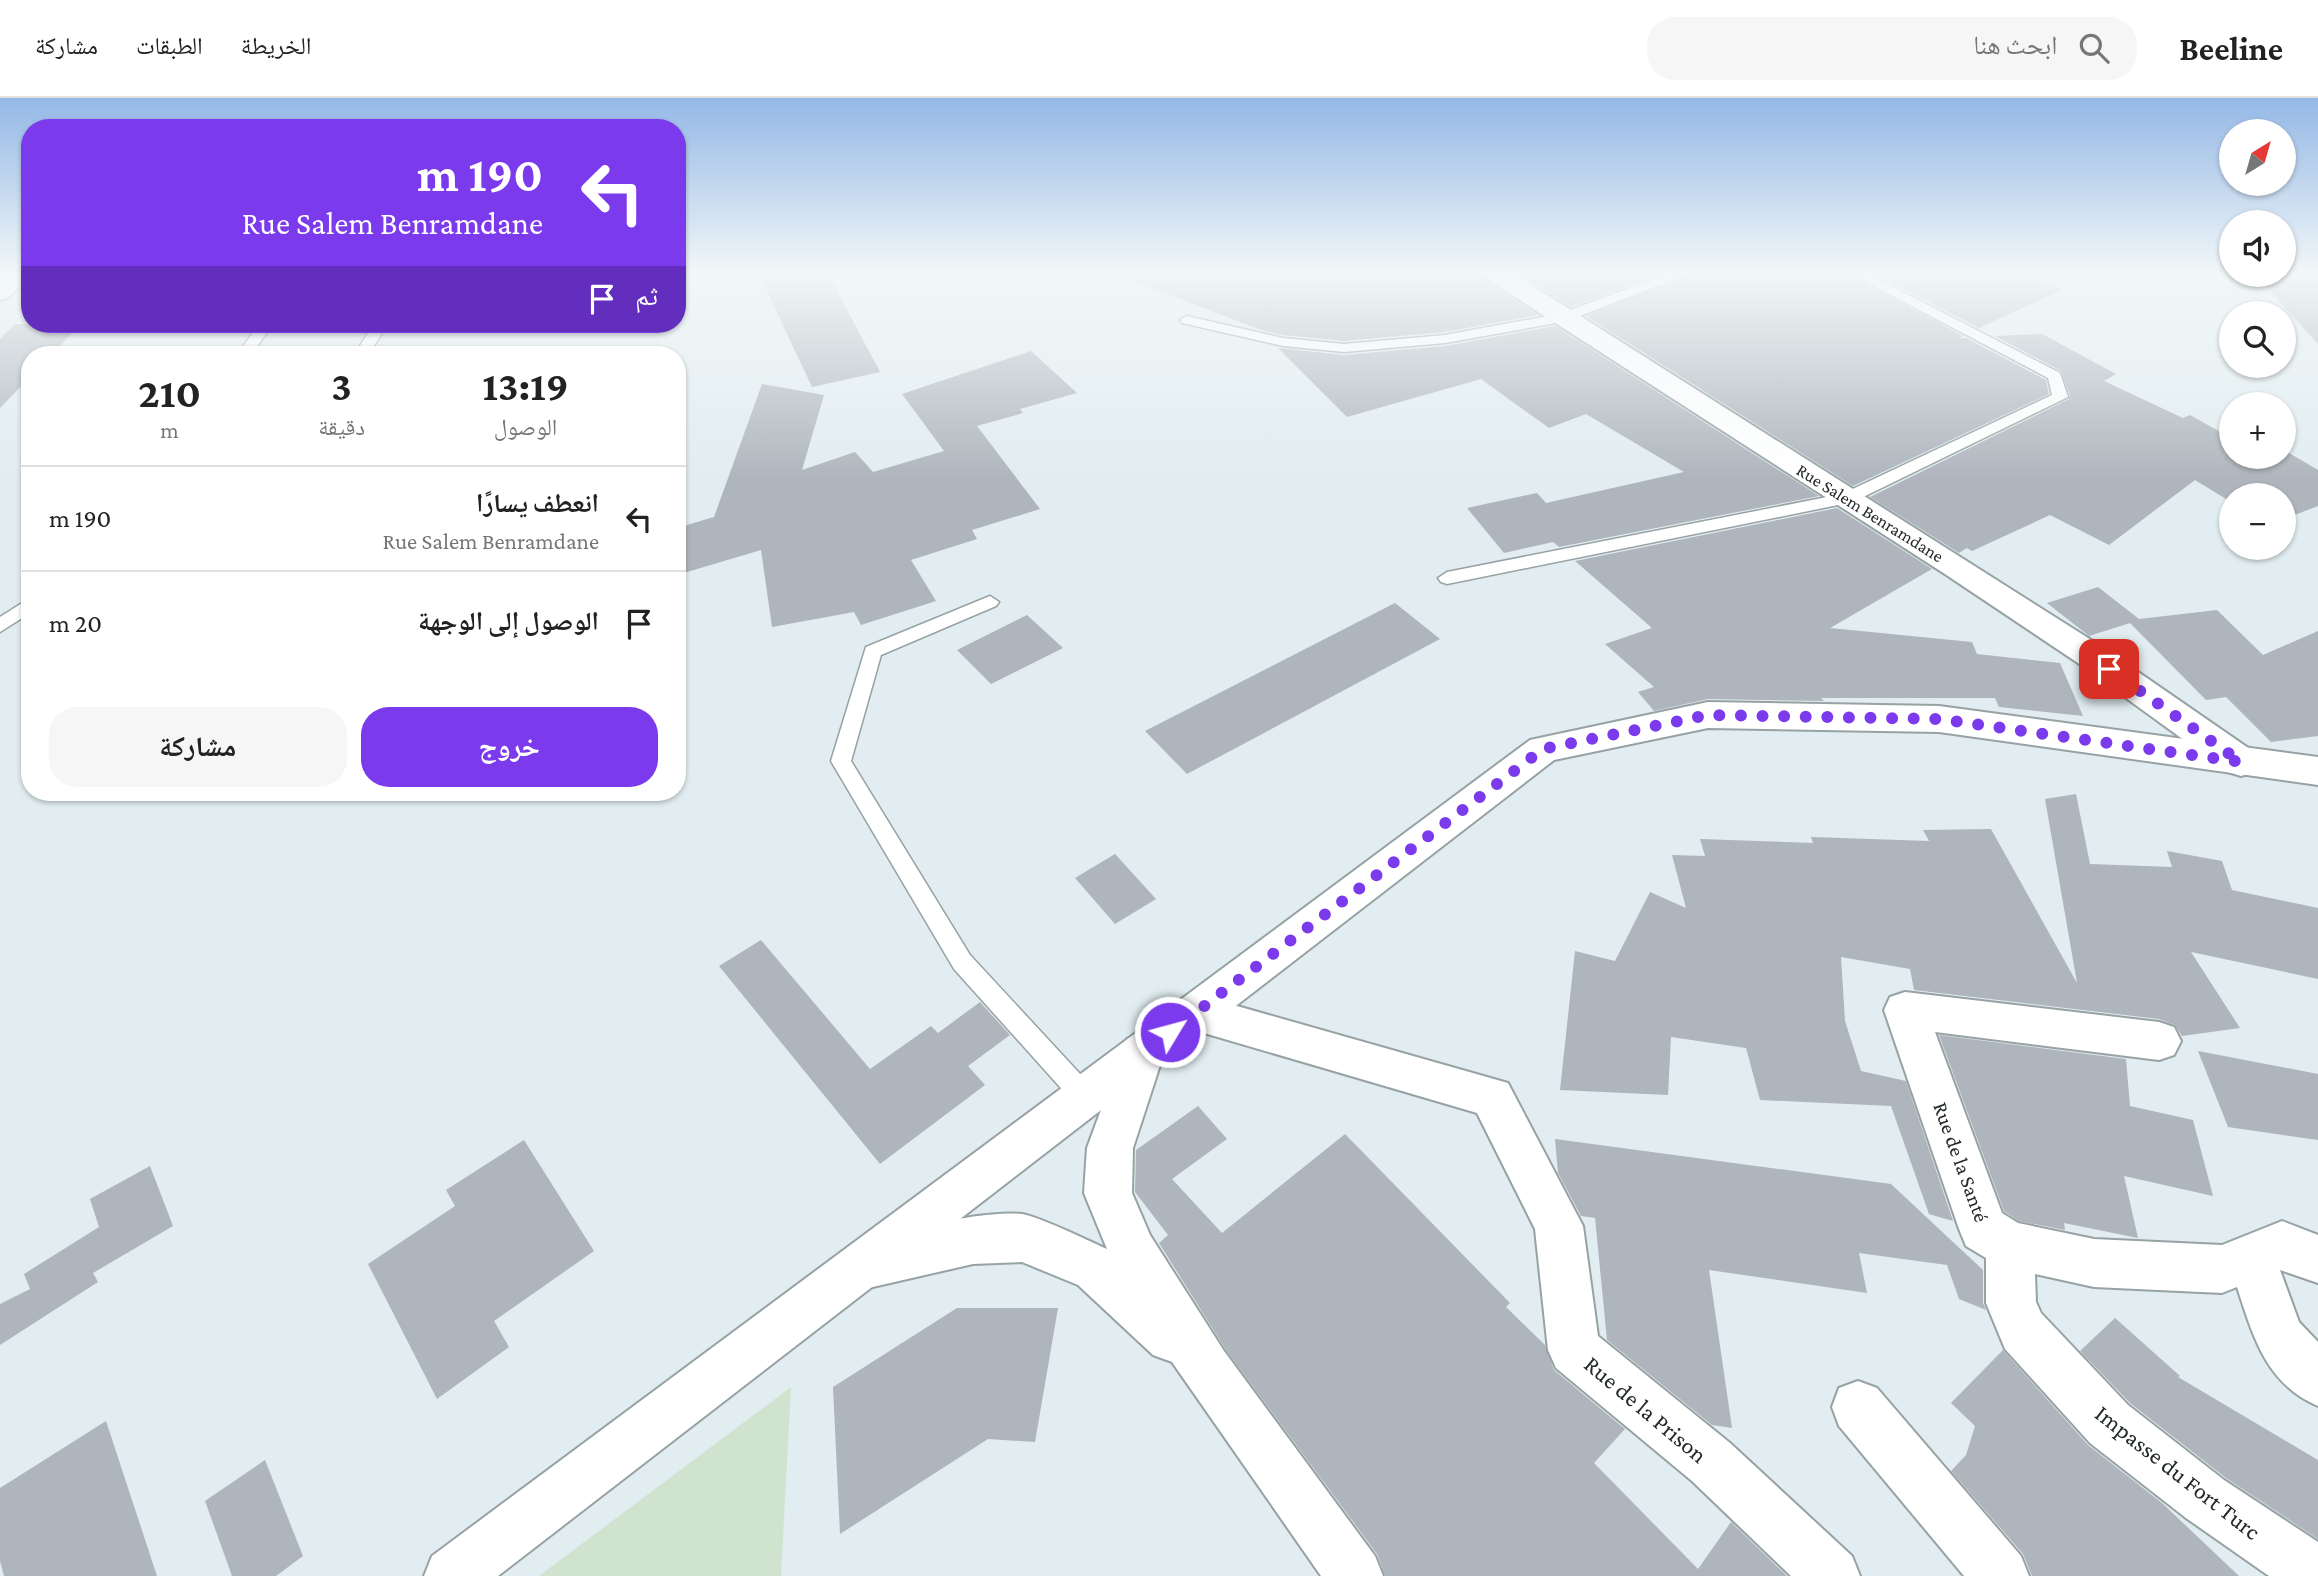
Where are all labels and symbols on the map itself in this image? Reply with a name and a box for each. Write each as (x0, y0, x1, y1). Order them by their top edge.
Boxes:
north arrow (2219, 119, 2296, 196)
street label: Rue Salem Benramdane (1793, 460, 1947, 566)
pin (2079, 639, 2139, 699)
position arrow (1133, 995, 1207, 1069)
street label: Rue de la Santé (1928, 1099, 1994, 1225)
street label: Rue de la Prison (1579, 1350, 1713, 1468)
street label: Impasse du Fort Turc (2090, 1399, 2266, 1545)

